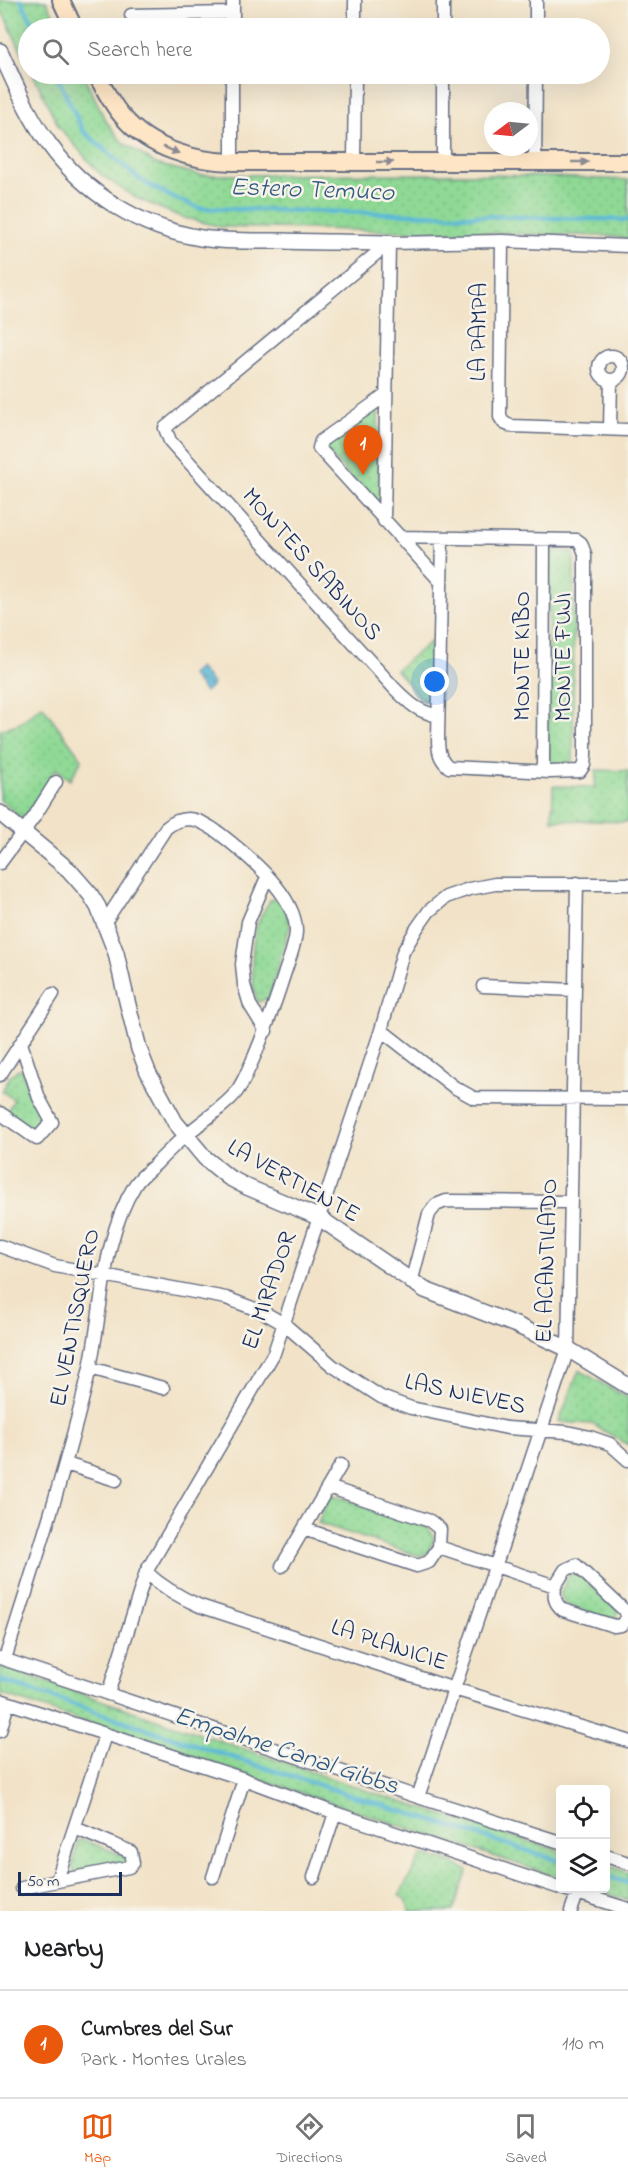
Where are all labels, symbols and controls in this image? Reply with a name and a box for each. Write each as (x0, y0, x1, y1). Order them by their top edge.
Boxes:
search box (18, 18, 610, 84)
icon: search (39, 35, 72, 68)
text: Search here (87, 35, 192, 67)
north arrow (484, 102, 538, 156)
one-way arrow (162, 146, 180, 155)
one-way arrow (376, 157, 395, 167)
one-way arrow (571, 157, 590, 167)
water label: Estero Temuco (229, 169, 396, 213)
street label: LA PAMPA (462, 282, 498, 382)
pin: 1 (344, 426, 382, 475)
street label: MONTES SABINOS (233, 481, 389, 649)
street label: MONTE KIBO (506, 591, 541, 721)
street label: MONTE FUJI (547, 593, 582, 721)
your location (420, 667, 449, 696)
street label: LA VERTIENTE (220, 1131, 366, 1233)
street label: EL ACANTILADO (528, 1178, 568, 1344)
street label: EL VENTISQUERO (42, 1226, 110, 1410)
street label: EL MIRADOR (233, 1227, 307, 1355)
street label: LAS NIEVES (401, 1365, 529, 1425)
street label: LA PLANICIE (326, 1611, 452, 1681)
water label: Empalme Canal Gibbs (169, 1698, 404, 1806)
map controls (556, 1785, 610, 1893)
button: locate (556, 1785, 610, 1839)
button: layers (556, 1839, 610, 1893)
scale bar (18, 1869, 122, 1896)
text: 50 m (27, 1870, 59, 1894)
text: Nearby (24, 1931, 103, 1969)
text: Cumbres del Sur (81, 2014, 233, 2046)
text: 1 (40, 2030, 47, 2059)
text: 110 m (562, 2030, 604, 2059)
text: Park · Montes Urales (81, 2046, 247, 2075)
tab: Map (81, 2110, 114, 2170)
tab: Directions (276, 2110, 343, 2170)
tab: Saved (505, 2110, 547, 2170)

